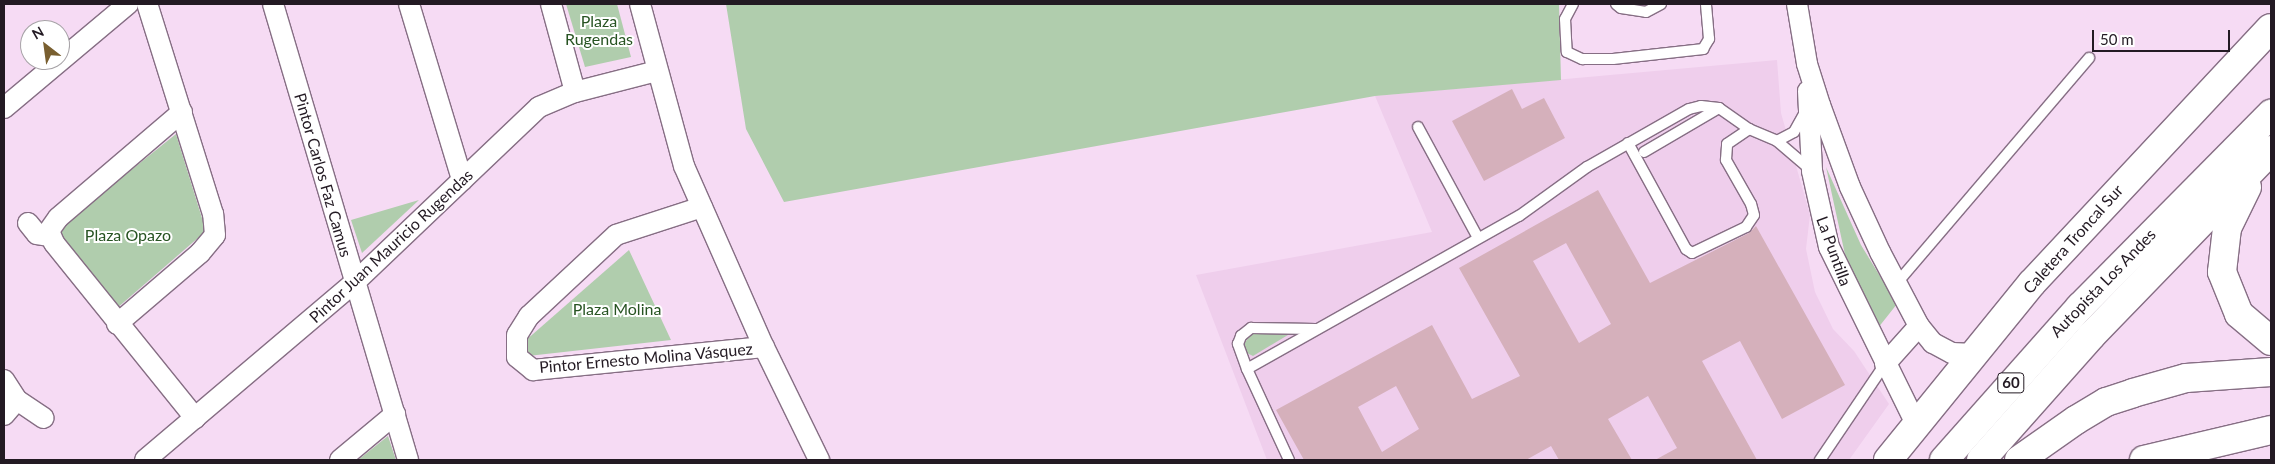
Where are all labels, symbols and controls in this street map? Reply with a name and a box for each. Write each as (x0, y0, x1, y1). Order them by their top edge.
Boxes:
park label: Plaza Rugendas (565, 11, 633, 49)
north arrow (20, 20, 70, 70)
scale bar (2095, 20, 2232, 52)
text: N (29, 22, 47, 43)
text: 50 m (2100, 30, 2134, 48)
street label: Pintor Carlos Faz Camus (290, 91, 356, 259)
street label: Pintor Juan Mauricio Rugendas (305, 165, 477, 327)
street label: Caletera Troncal Sur (2019, 180, 2127, 298)
street label: La Puntilla (1813, 213, 1855, 289)
park label: Plaza Opazo (85, 225, 171, 245)
street label: Autopista Los Andes (2046, 225, 2160, 341)
park label: Plaza Molina (573, 299, 661, 319)
street label: Pintor Ernesto Molina Vásquez (538, 339, 754, 377)
road number: 60 (1997, 370, 2025, 396)

